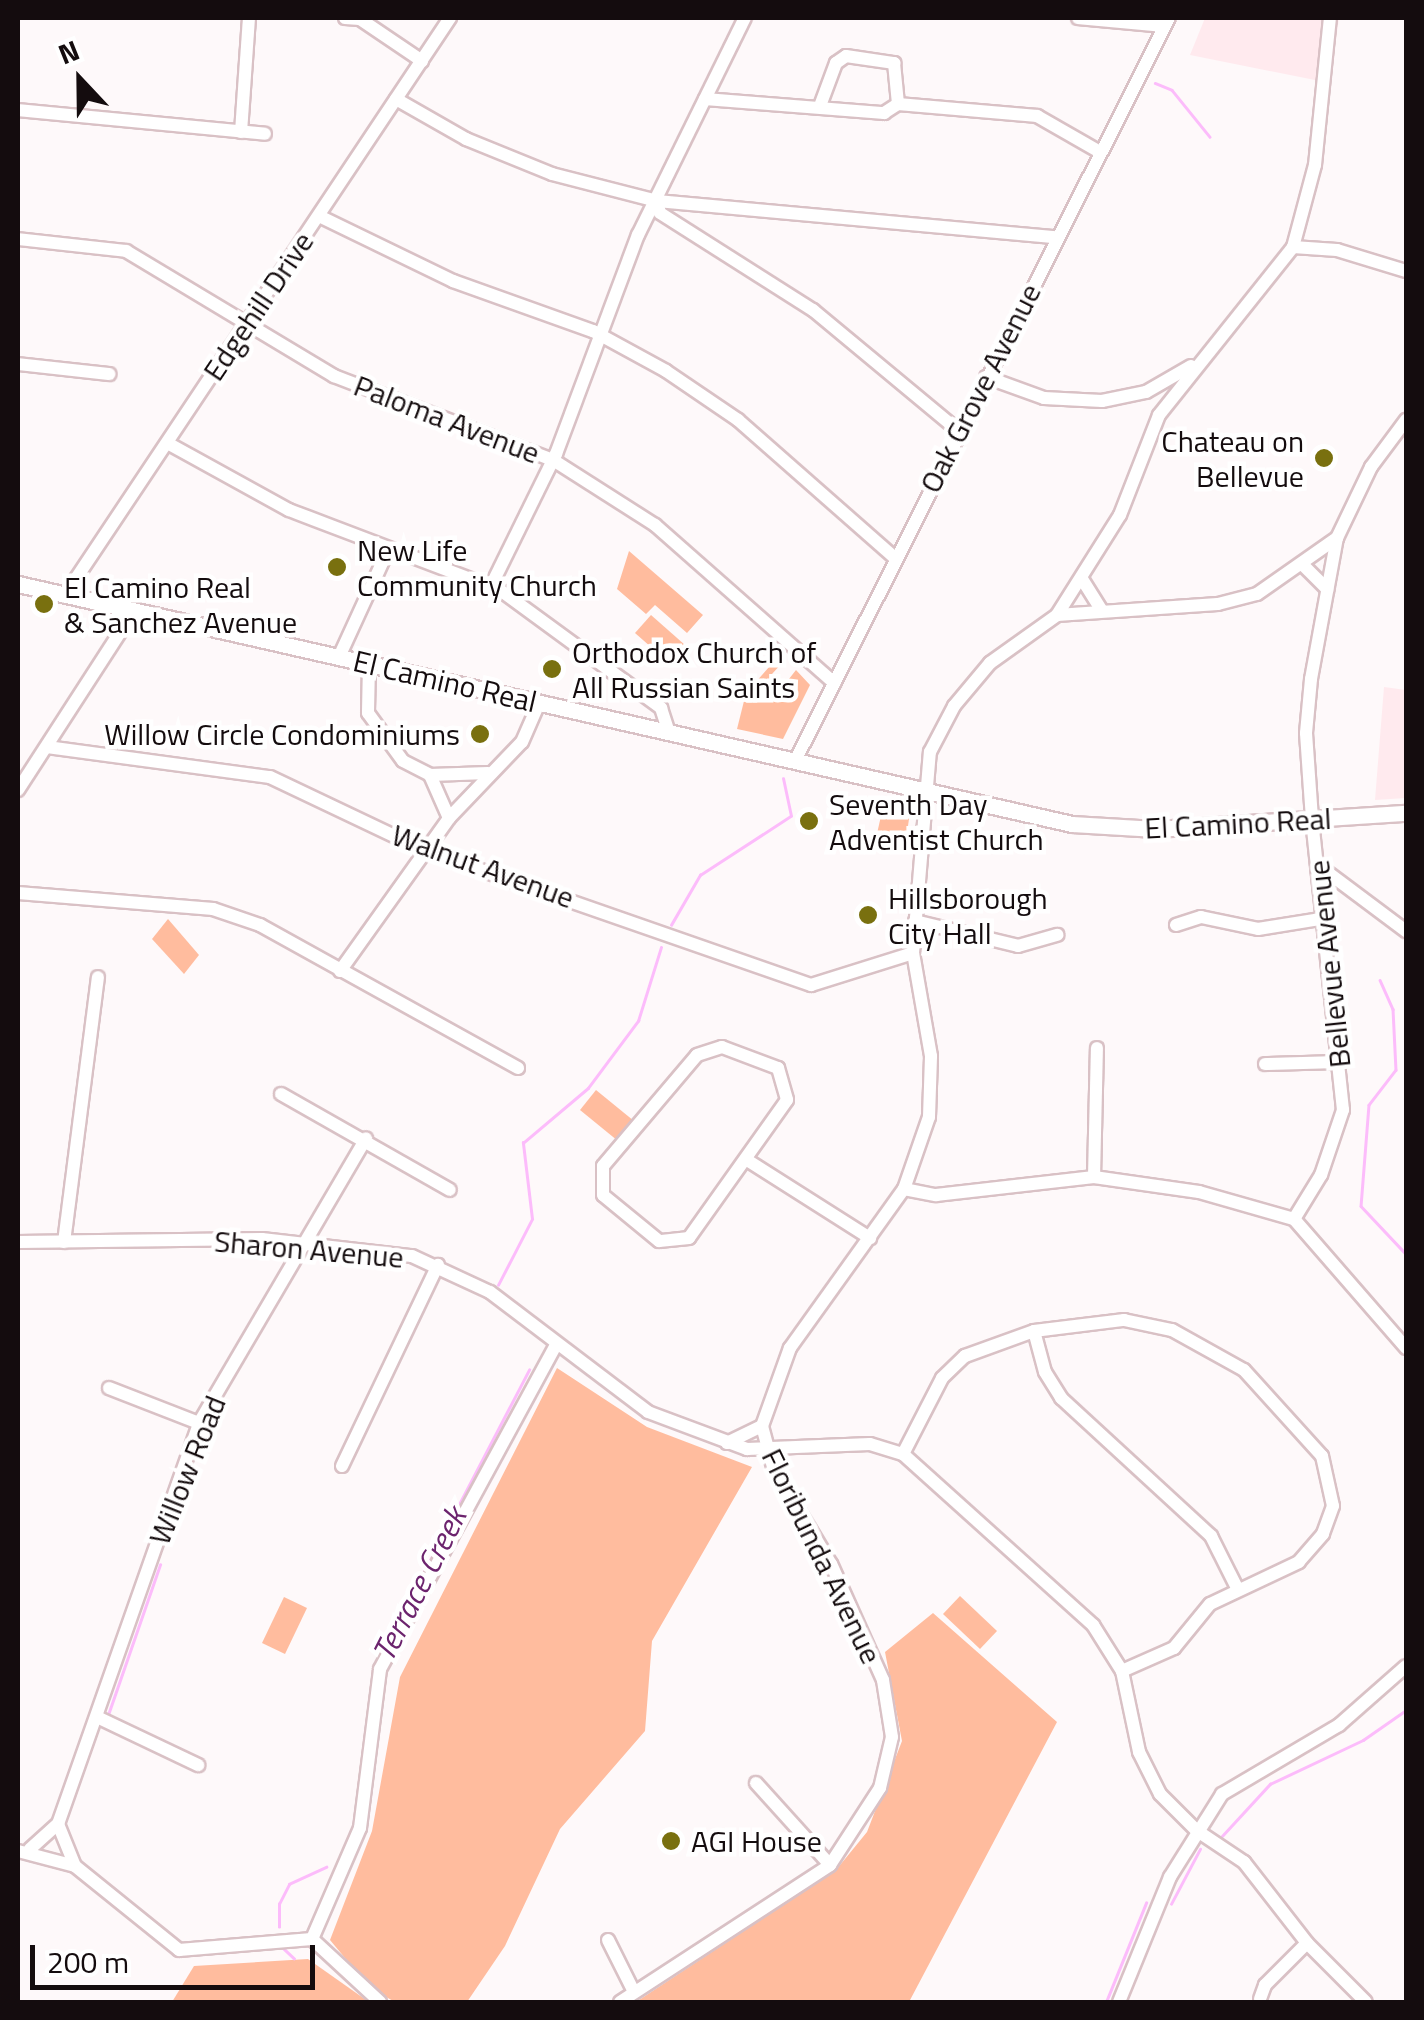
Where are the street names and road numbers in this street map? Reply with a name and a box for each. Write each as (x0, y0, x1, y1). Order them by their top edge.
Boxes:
street label: Edgehill Drive (195, 225, 321, 387)
street label: Oak Grove Avenue (912, 278, 1048, 498)
street label: Paloma Avenue (349, 367, 545, 471)
street label: El Camino Real (350, 642, 540, 720)
street label: El Camino Real (1144, 800, 1332, 846)
street label: Walnut Avenue (387, 816, 579, 916)
street label: Bellevue Avenue (1300, 859, 1358, 1069)
street label: Sharon Avenue (213, 1223, 405, 1275)
street label: Willow Road (141, 1390, 233, 1550)
street label: Floribunda Avenue (754, 1443, 890, 1669)

